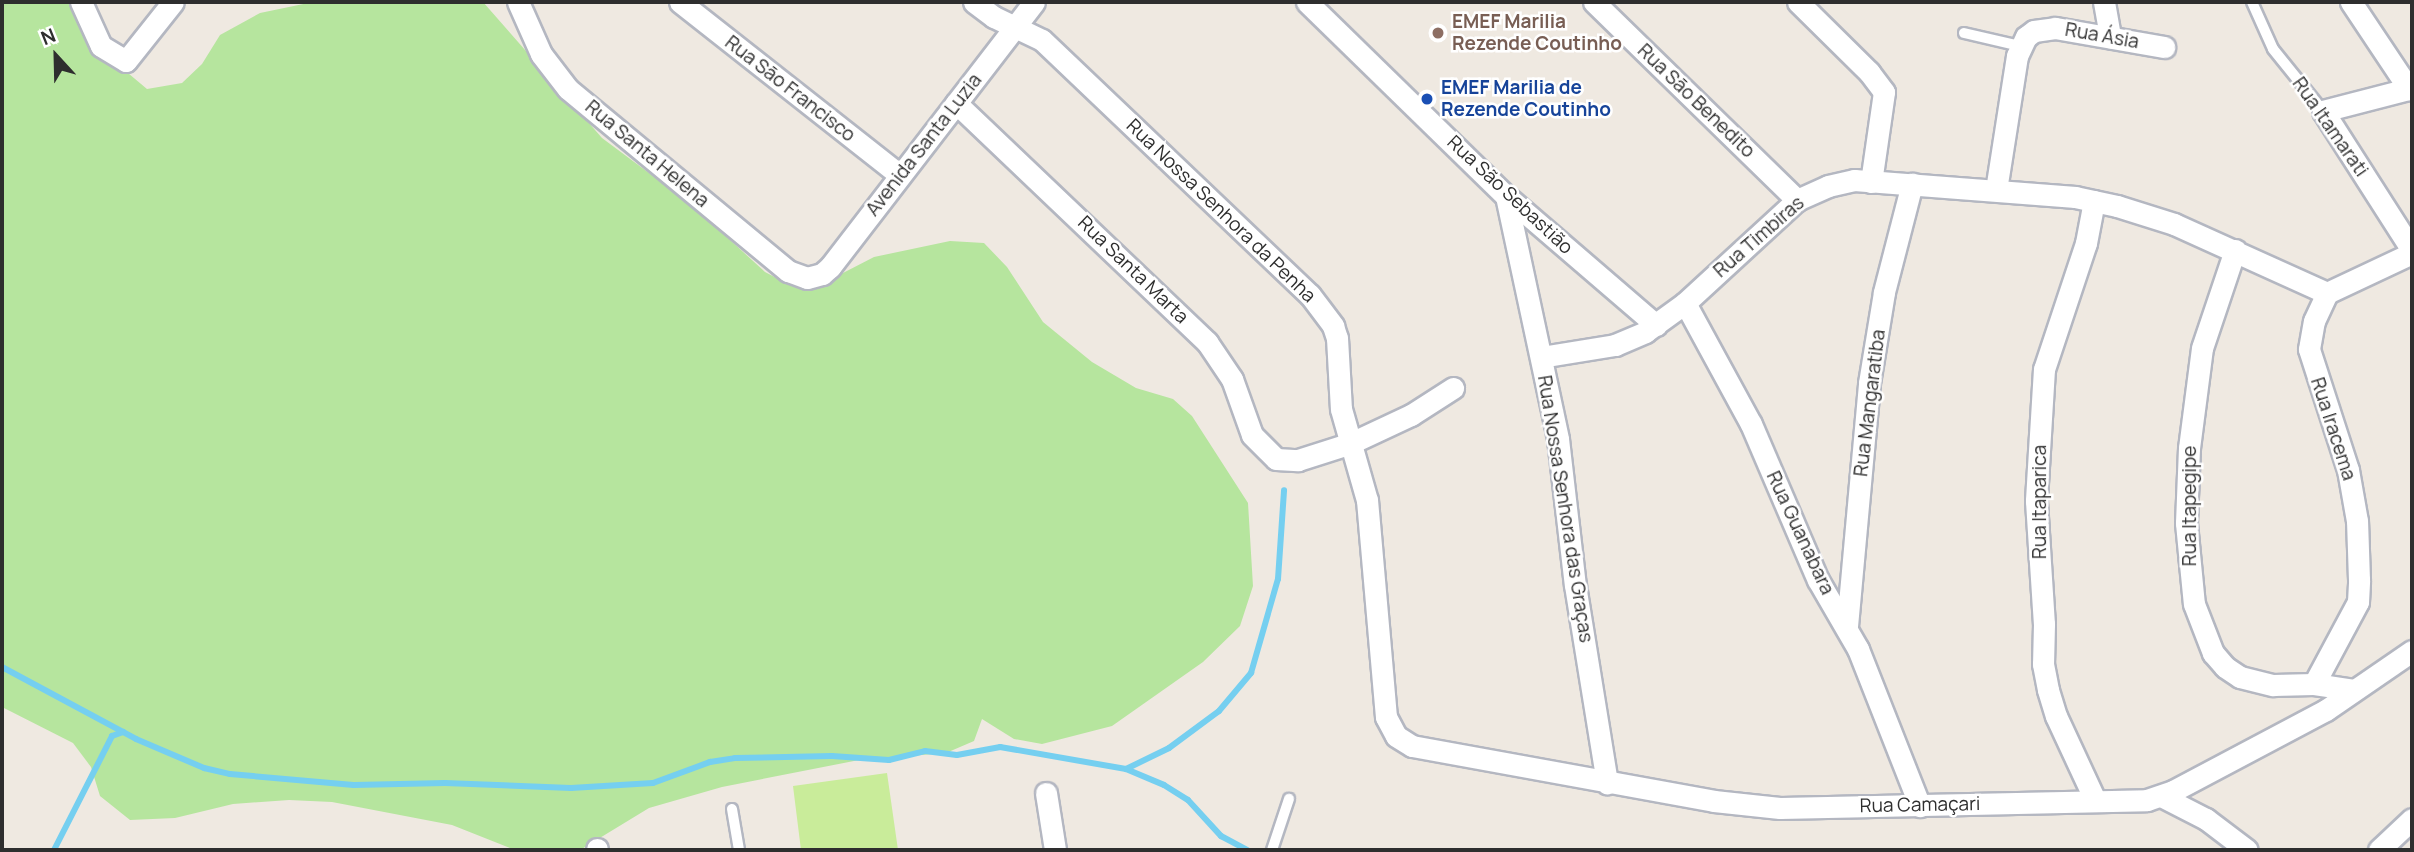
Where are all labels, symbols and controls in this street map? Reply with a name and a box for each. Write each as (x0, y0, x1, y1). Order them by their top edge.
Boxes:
place label: EMEF Marilia Rezende Coutinho (1452, 11, 1622, 55)
street label: Rua Ásia (2063, 18, 2141, 54)
north arrow (21, 21, 91, 91)
text: N (37, 22, 59, 51)
marker: EMEF Marilia Rezende Coutinho (1430, 25, 1446, 41)
street label: Rua São Francisco (720, 31, 860, 147)
street label: Rua São Benedito (1633, 39, 1759, 163)
street label: Avenida Santa Luzia (861, 69, 987, 221)
street label: Rua Itamarati (2287, 73, 2373, 181)
place label: EMEF Marilia de Rezende Coutinho (1441, 77, 1611, 121)
marker: EMEF Marilia de Rezende Coutinho (1419, 91, 1435, 107)
street label: Rua Santa Helena (581, 96, 713, 212)
street label: Rua Nossa Senhora da Penha (1122, 115, 1320, 307)
street label: Rua São Sebastião (1442, 131, 1578, 259)
street label: Rua Timbiras (1709, 192, 1809, 282)
street label: Rua Santa Marta (1073, 212, 1193, 328)
street label: Rua Mangaratiba (1850, 328, 1890, 478)
street label: Rua Nossa Senhora das Graças (1533, 374, 1597, 644)
street label: Rua Iracema (2306, 375, 2360, 483)
street label: Rua Itaparica (2029, 445, 2051, 559)
street label: Rua Itapegipe (2179, 446, 2201, 566)
street label: Rua Guanabara (1761, 468, 1839, 598)
street label: Rua Camaçari (1859, 793, 1981, 817)

